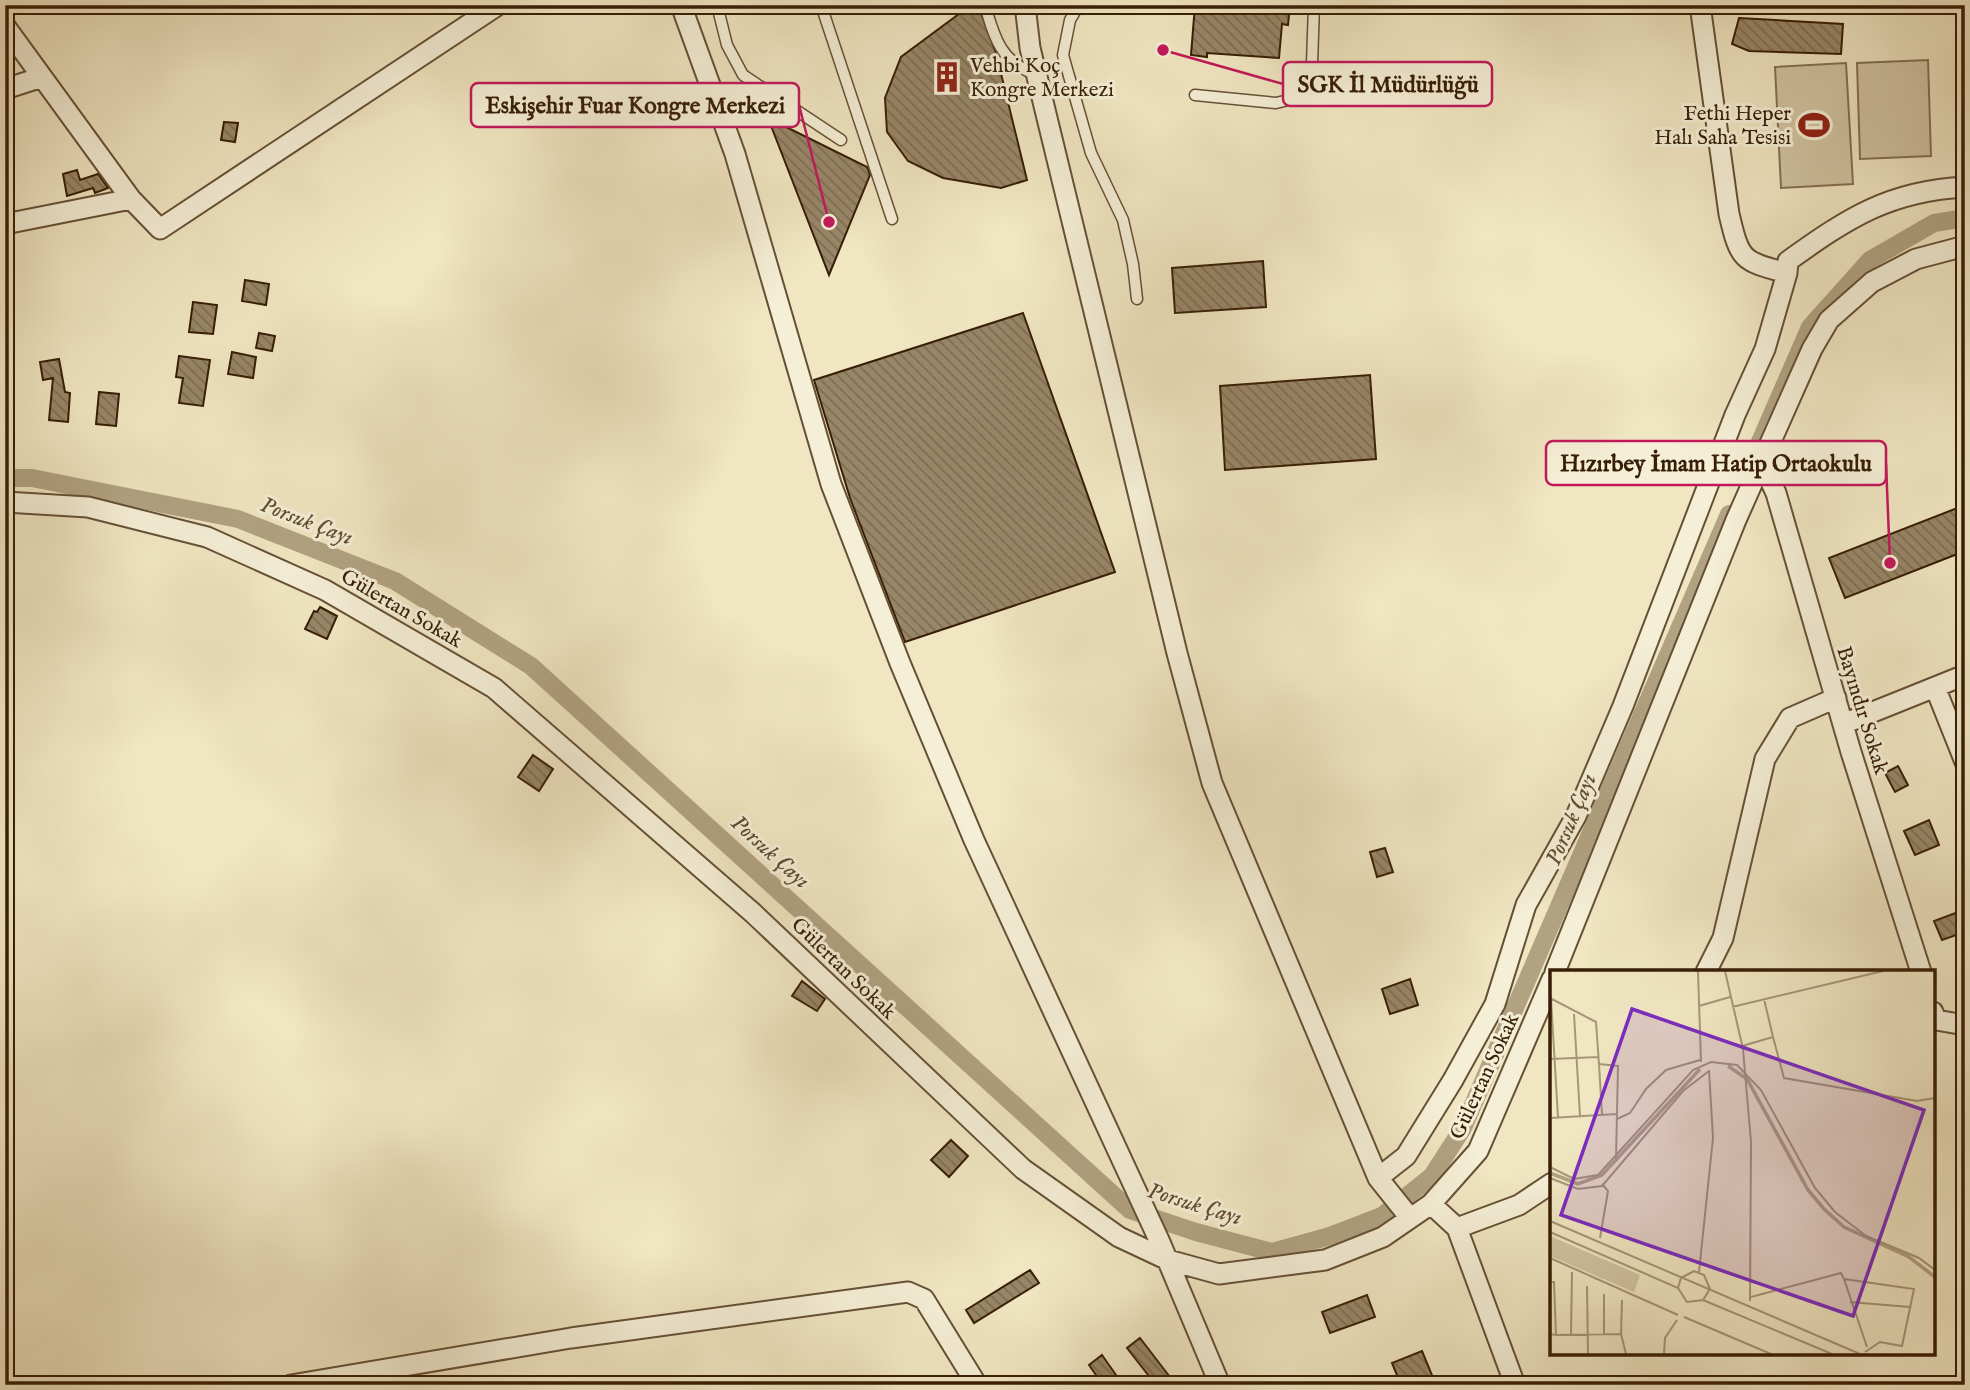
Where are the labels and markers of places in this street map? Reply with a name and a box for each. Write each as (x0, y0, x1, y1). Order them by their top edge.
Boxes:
place label: Vehbi Koç Kongre Merkezi (969, 53, 1114, 104)
building icon: Vehbi Koç Kongre Merkezi (930, 60, 964, 94)
callout: SGK İl Müdürlüğü (1283, 62, 1492, 106)
callout: Eskişehir Fuar Kongre Merkezi (471, 83, 799, 127)
place label: Fethi Heper Halı Saha Tesisi (1654, 101, 1791, 152)
sports icon: Fethi Heper Halı Saha Tesisi (1797, 108, 1831, 142)
callout: Hızırbey İmam Hatip Ortaokulu (1546, 441, 1886, 485)

